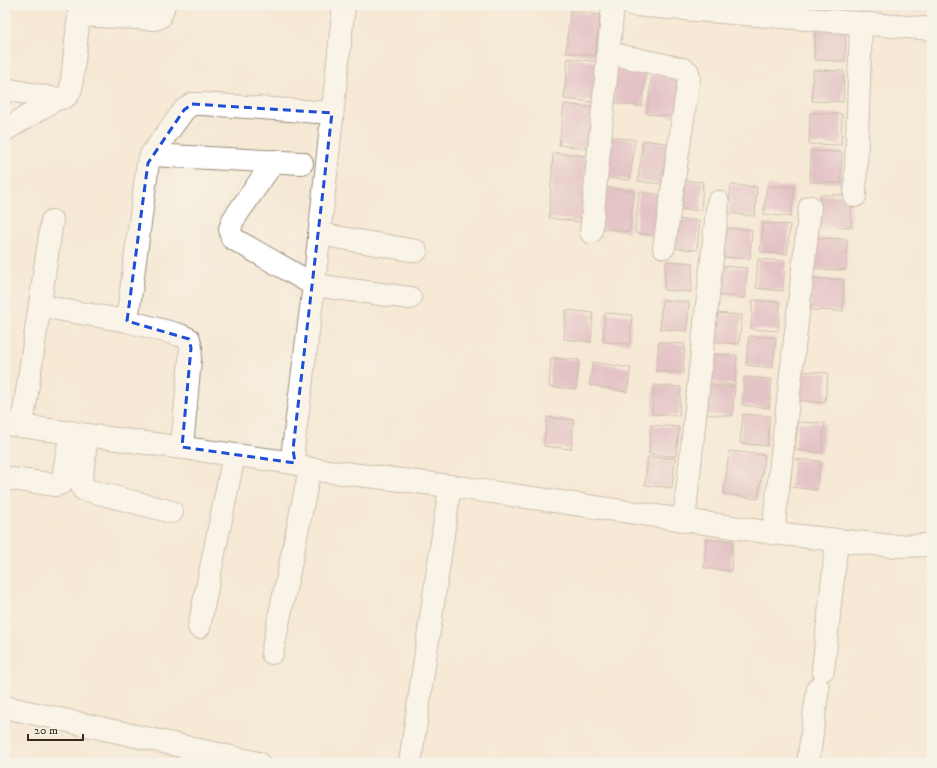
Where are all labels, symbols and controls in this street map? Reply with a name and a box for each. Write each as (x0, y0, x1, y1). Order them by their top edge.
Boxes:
scale bar (28, 716, 83, 742)
text: 20 m (34, 723, 58, 738)

